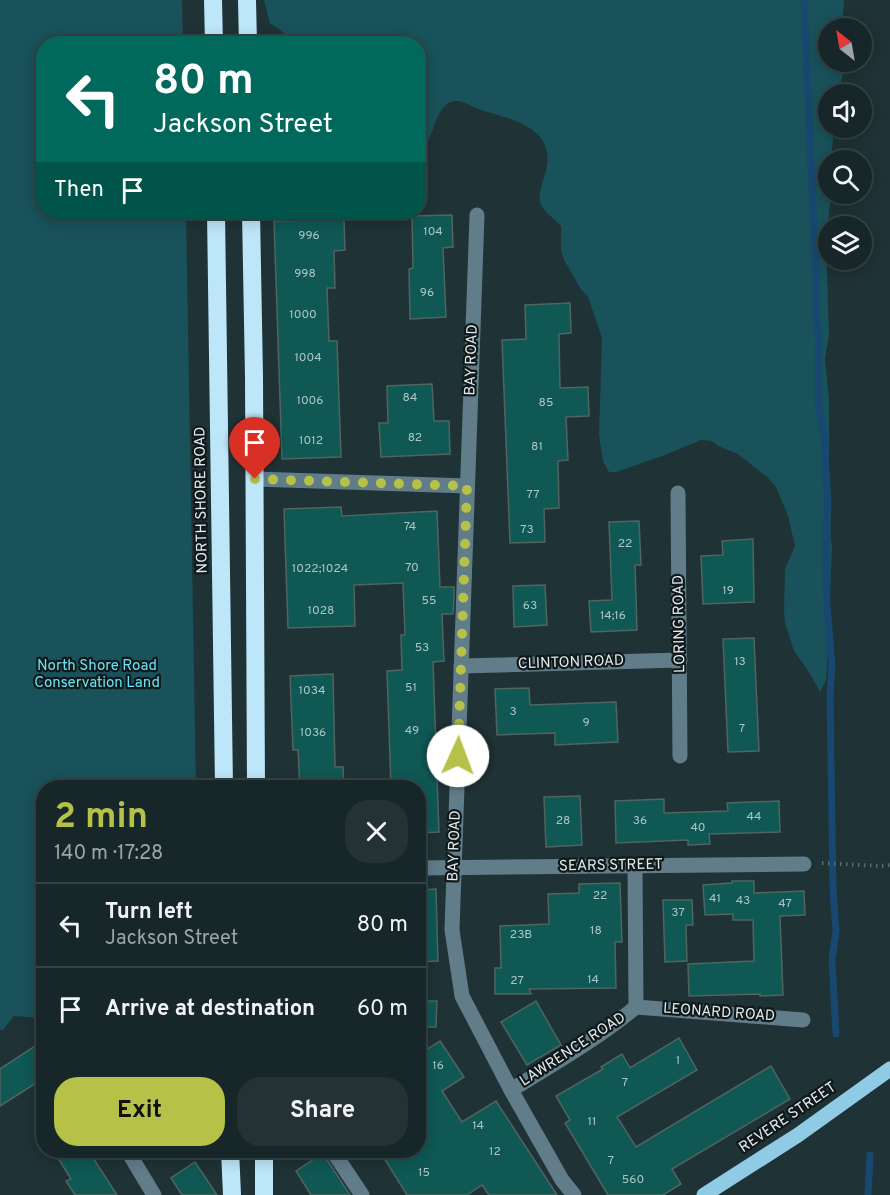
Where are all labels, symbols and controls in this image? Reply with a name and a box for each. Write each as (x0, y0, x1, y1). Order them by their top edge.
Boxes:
north arrow (818, 18, 872, 72)
map controls (818, 18, 872, 270)
text: 80 m (153, 56, 254, 109)
icon: left (54, 60, 132, 138)
button: sound (818, 84, 872, 138)
text: Jackson Street (153, 108, 333, 142)
button: search (818, 150, 872, 204)
icon: arrive (116, 174, 149, 207)
text: Then (54, 177, 104, 204)
button: layers (818, 216, 872, 270)
house number: 104 (423, 224, 443, 240)
house number: 996 (298, 228, 320, 244)
house number: 998 (294, 266, 316, 282)
house number: 96 (420, 285, 434, 301)
house number: 1000 (289, 307, 317, 323)
street label: BAY ROAD (461, 324, 483, 396)
house number: 1004 (294, 350, 322, 366)
house number: 84 (403, 390, 417, 406)
house number: 1006 (297, 393, 323, 409)
house number: 85 (539, 395, 553, 411)
pin (229, 417, 280, 479)
street label: NORTH SHORE ROAD (191, 426, 213, 574)
icon: arrive (238, 426, 271, 459)
house number: 82 (408, 430, 422, 446)
house number: 1012 (299, 433, 323, 449)
house number: 81 (531, 439, 543, 455)
house number: 77 (527, 487, 539, 503)
house number: 74 (404, 519, 416, 535)
house number: 73 (520, 522, 534, 538)
house number: 22 (618, 536, 632, 552)
house number: 70 (405, 560, 419, 576)
house number: 1022;1024 (292, 561, 348, 577)
street label: LORING ROAD (670, 575, 690, 673)
house number: 19 (722, 583, 734, 599)
house number: 55 (422, 593, 436, 609)
house number: 63 (523, 598, 537, 614)
house number: 1028 (308, 603, 334, 619)
house number: 14;16 (600, 608, 626, 624)
house number: 53 (415, 640, 429, 656)
street label: CLINTON ROAD (518, 652, 624, 674)
house number: 13 (734, 654, 746, 670)
park label: North Shore Road Conservation Land (34, 657, 160, 693)
house number: 51 (405, 680, 417, 696)
house number: 1034 (299, 683, 325, 699)
house number: 3 (509, 704, 517, 720)
house number: 9 (582, 715, 590, 731)
house number: 7 (739, 721, 745, 737)
house number: 49 (405, 723, 419, 739)
position arrow (426, 724, 490, 788)
house number: 1036 (300, 725, 326, 741)
text: 2 min (54, 795, 148, 841)
button: close (345, 800, 408, 863)
house number: 44 (747, 809, 761, 825)
street label: BAY ROAD (444, 810, 466, 882)
house number: 28 (556, 813, 570, 829)
house number: 36 (633, 813, 647, 829)
house number: 40 (690, 820, 706, 836)
text: 140 m · 17:28 (54, 841, 163, 867)
street label: SEARS STREET (559, 856, 663, 876)
house number: 22 (593, 888, 607, 904)
house number: 41 (709, 891, 721, 907)
house number: 43 (736, 893, 750, 909)
house number: 47 (778, 896, 792, 912)
text: Turn left (105, 899, 193, 926)
house number: 37 (671, 905, 685, 921)
icon: left (54, 909, 87, 942)
text: 80 m (357, 912, 408, 939)
house number: 18 (590, 923, 602, 939)
text: Jackson Street (105, 926, 238, 952)
house number: 23B (510, 927, 532, 943)
house number: 14 (587, 972, 599, 988)
house number: 27 (510, 973, 524, 989)
icon: arrive (54, 993, 87, 1026)
text: Arrive at destination (105, 996, 315, 1023)
text: 60 m (357, 996, 408, 1023)
street label: LEONARD ROAD (662, 1000, 776, 1026)
street label: LAWRENCE ROAD (516, 1009, 630, 1091)
house number: 1 (676, 1053, 680, 1069)
house number: 16 (432, 1058, 444, 1074)
house number: 7 (622, 1075, 628, 1091)
button: Exit (54, 1077, 225, 1146)
button: Share (237, 1077, 408, 1146)
street label: REVERE STREET (736, 1078, 840, 1158)
house number: 11 (588, 1114, 596, 1130)
house number: 14 (472, 1118, 484, 1134)
house number: 12 (489, 1144, 501, 1160)
house number: 7 (608, 1153, 614, 1169)
house number: 15 (418, 1165, 430, 1181)
house number: 560 (622, 1172, 644, 1188)

